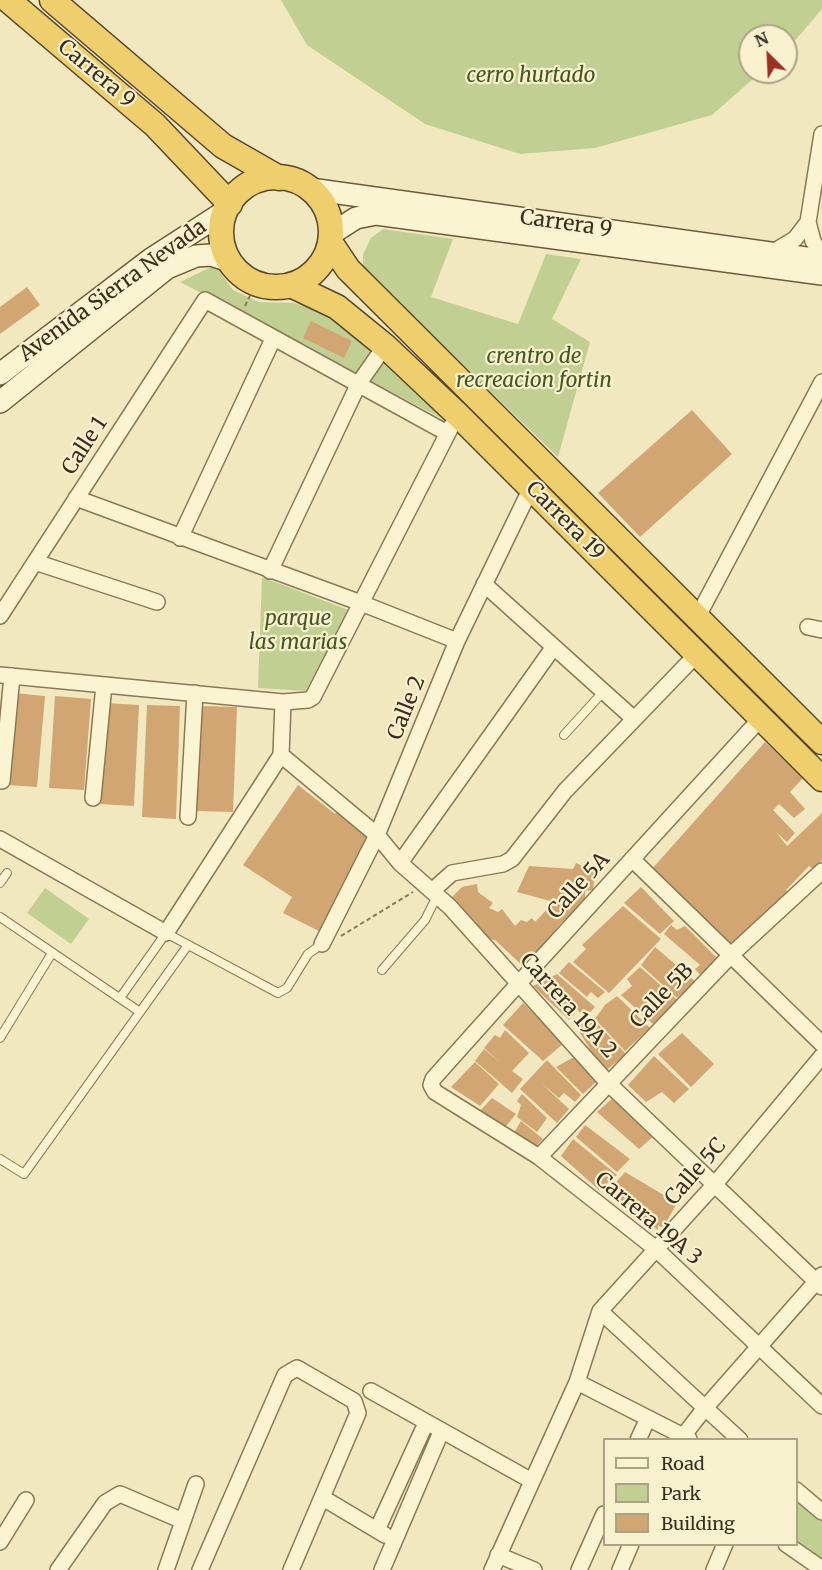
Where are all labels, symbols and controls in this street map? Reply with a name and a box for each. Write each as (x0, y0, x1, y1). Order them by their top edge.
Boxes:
north arrow (738, 24, 798, 84)
text: N (752, 28, 771, 51)
street label: Carrera 9 (52, 35, 140, 113)
park label: cerro hurtado (466, 63, 596, 89)
street label: Carrera 9 (518, 205, 614, 243)
street label: Avenida Sierra Nevada (14, 215, 212, 367)
park label: crentro de recreacion fortin (456, 344, 612, 394)
street label: Calle 1 (57, 412, 113, 480)
street label: Carrera 19 (520, 476, 610, 566)
park label: parque las marias (249, 606, 347, 656)
street label: Calle 2 (383, 672, 431, 744)
street label: Calle 5A (543, 848, 615, 924)
street label: Carrera 19A 2 (514, 948, 622, 1064)
street label: Calle 5B (625, 958, 699, 1034)
street label: Calle 5C (660, 1133, 732, 1211)
street label: Carrera 19A 3 (589, 1167, 707, 1271)
legend (603, 1438, 798, 1546)
text: Road (661, 1452, 705, 1475)
text: Park (661, 1482, 701, 1505)
text: Building (661, 1512, 735, 1535)

